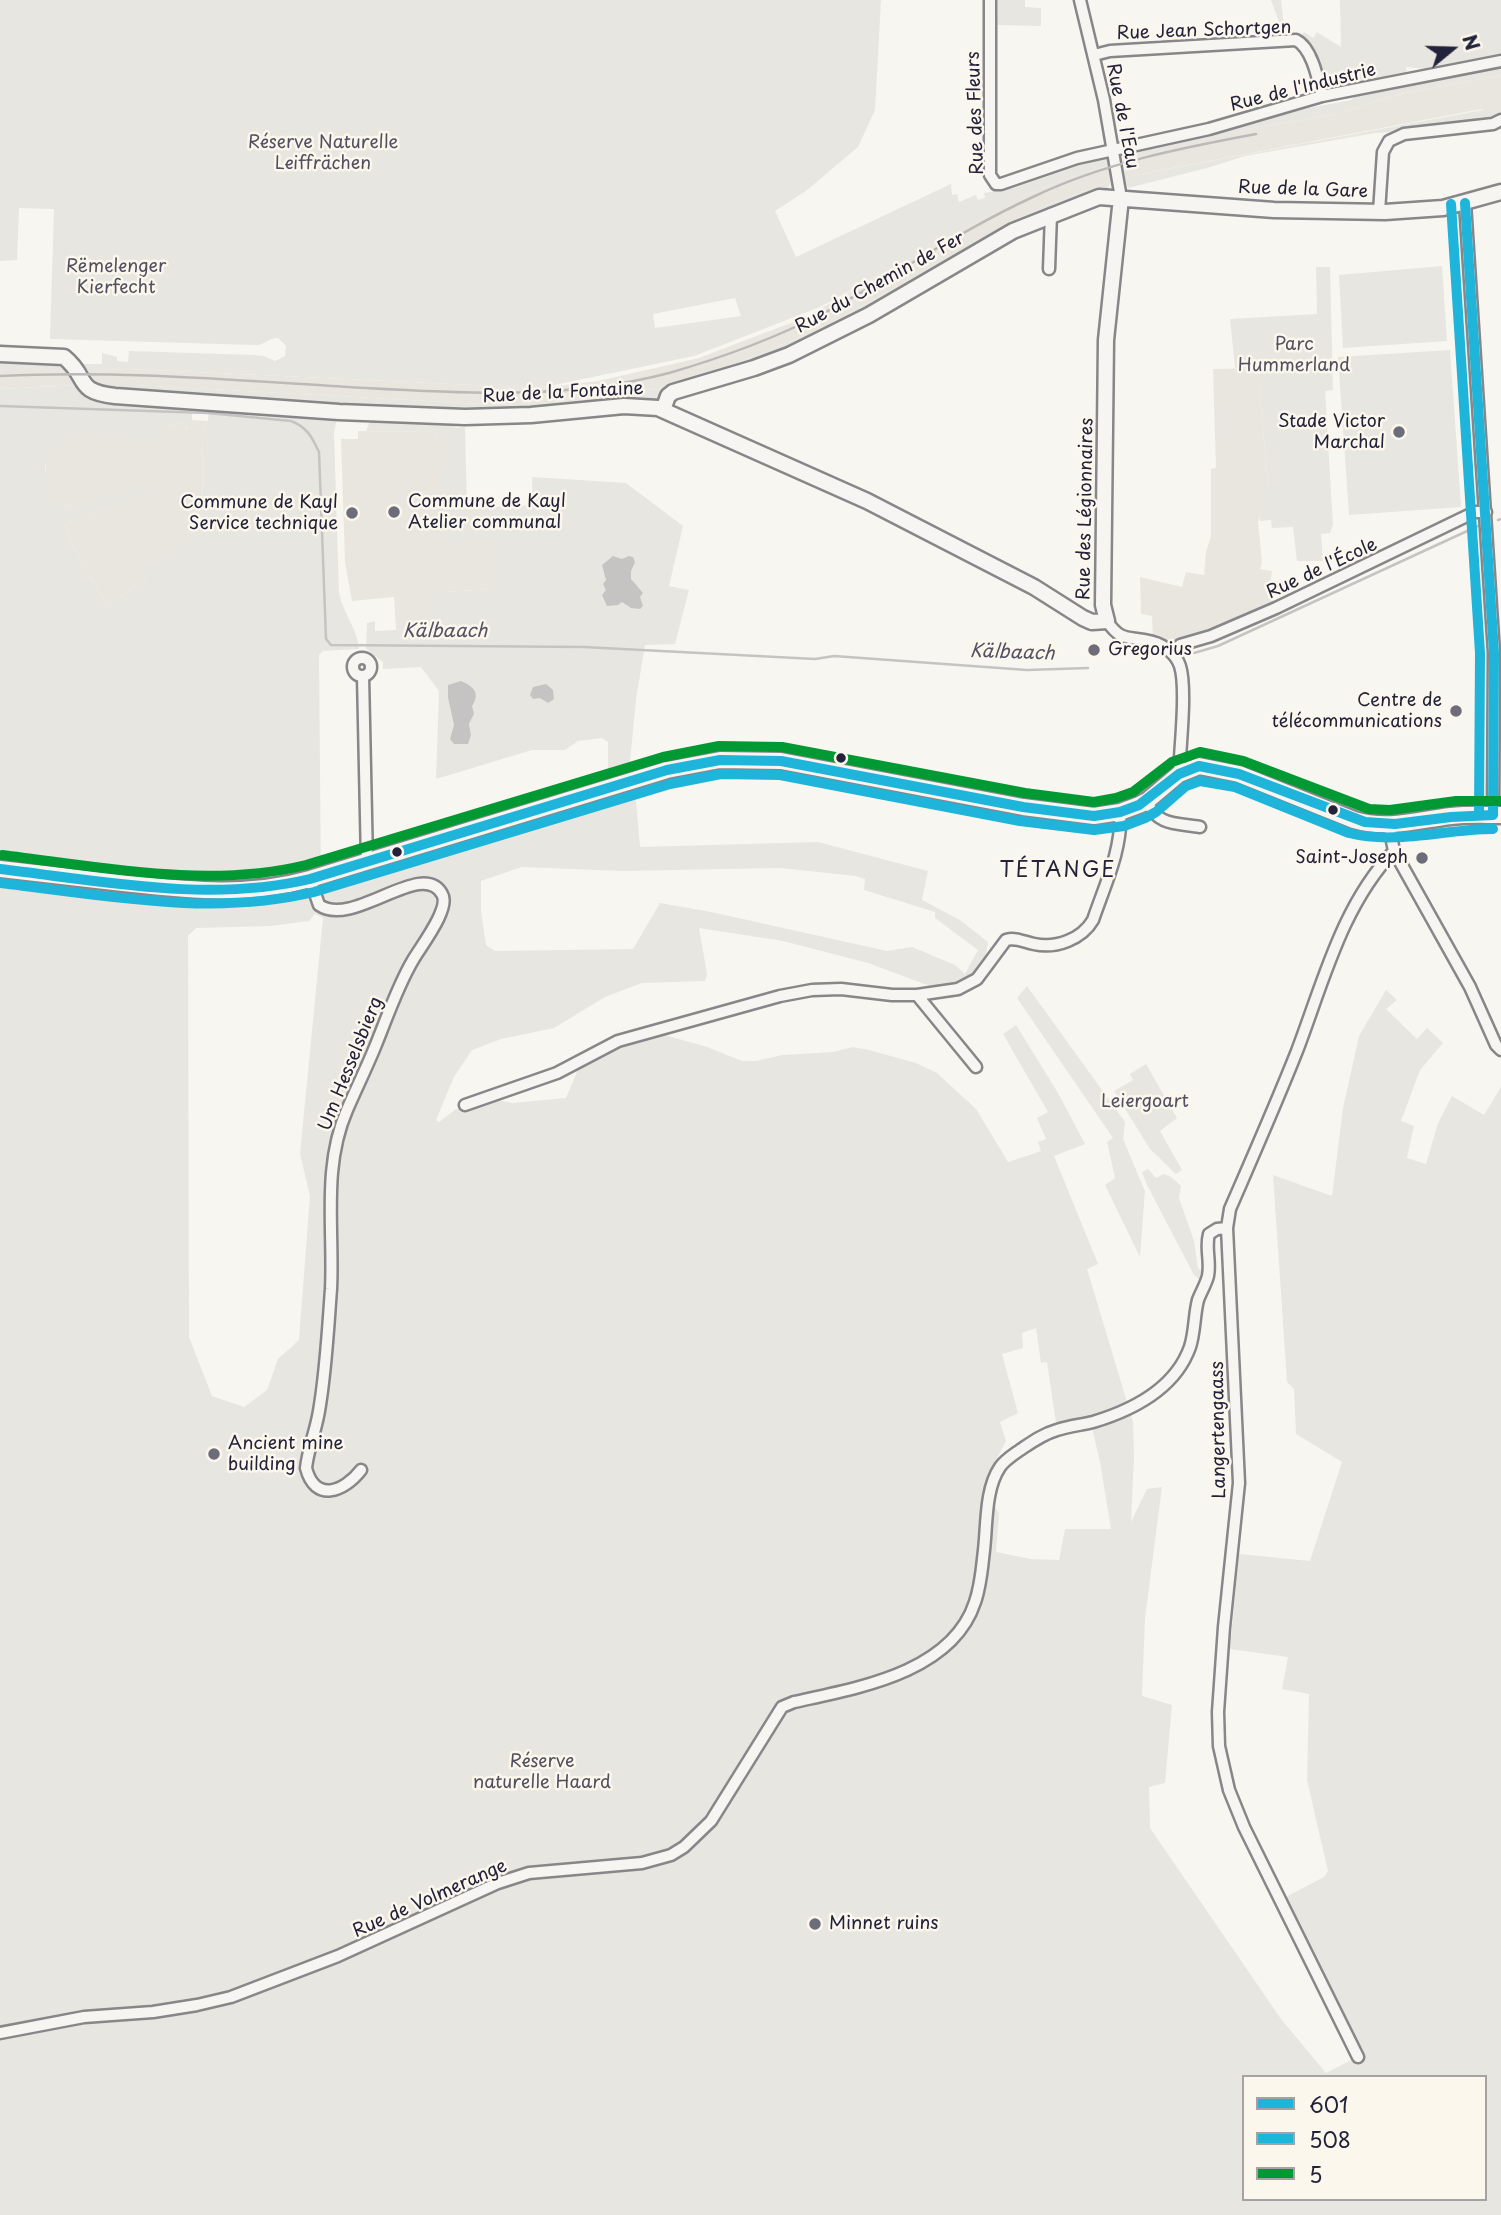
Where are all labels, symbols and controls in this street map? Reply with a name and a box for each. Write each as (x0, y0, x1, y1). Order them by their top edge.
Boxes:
north arrow (1417, 14, 1487, 84)
street label: Rue Jean Schortgen (1116, 17, 1292, 45)
text: N (1456, 30, 1488, 54)
street label: Rue des Fleurs (963, 51, 989, 175)
street label: Rue de l'Industrie (1228, 59, 1378, 117)
street label: Rue de l'Eau (1101, 61, 1143, 171)
park label: Réserve Naturelle Leiffrächen (248, 132, 398, 174)
street label: Rue de la Gare (1238, 177, 1368, 203)
street label: Rue du Chemin de Fer (792, 228, 968, 338)
park label: Rëmelenger Kierfecht (66, 256, 166, 298)
park label: Parc Hummerland (1238, 334, 1350, 376)
street label: Rue de la Fontaine (482, 378, 644, 408)
place label: Stade Victor Marchal (1278, 411, 1385, 453)
street label: Rue des Légionnaires (1074, 418, 1098, 600)
marker: Stade Victor Marchal (1391, 424, 1407, 440)
place label: Commune de Kayl Atelier communal (408, 491, 566, 534)
place label: Commune de Kayl Service technique (180, 492, 338, 534)
marker: Commune de Kayl Atelier communal (386, 504, 402, 520)
marker: Commune de Kayl Service technique (344, 505, 360, 521)
street label: Rue de l'École (1263, 534, 1381, 604)
water label: Kälbaach (403, 621, 487, 643)
place label: Gregorius (1108, 639, 1192, 661)
water label: Kälbaach (969, 640, 1055, 666)
marker: Gregorius (1086, 642, 1102, 658)
place label: Centre de télécommunications (1272, 690, 1442, 732)
marker: Centre de télécommunications (1448, 703, 1464, 719)
unlabelled marker (834, 751, 848, 765)
unlabelled marker (1326, 803, 1340, 817)
unlabelled marker (390, 845, 404, 859)
place label: Saint-Joseph (1295, 847, 1408, 869)
marker: Saint-Joseph (1414, 850, 1430, 866)
district label: TÉTANGE (1000, 858, 1116, 884)
street label: Um Hesselsbierg (314, 994, 388, 1134)
park label: Leiergoart (1101, 1091, 1189, 1113)
street label: Langertengaass (1207, 1361, 1231, 1499)
place label: Ancient mine building (228, 1433, 344, 1476)
marker: Ancient mine building (206, 1446, 222, 1462)
park label: Réserve naturelle Haard (473, 1751, 611, 1794)
street label: Rue de Volmerange (350, 1855, 510, 1943)
place label: Minnet ruins (829, 1913, 938, 1935)
marker: Minnet ruins (807, 1916, 823, 1932)
legend (1242, 2075, 1487, 2201)
text: 601 (1309, 2088, 1349, 2120)
text: 508 (1309, 2123, 1351, 2155)
text: 5 (1309, 2158, 1323, 2190)

